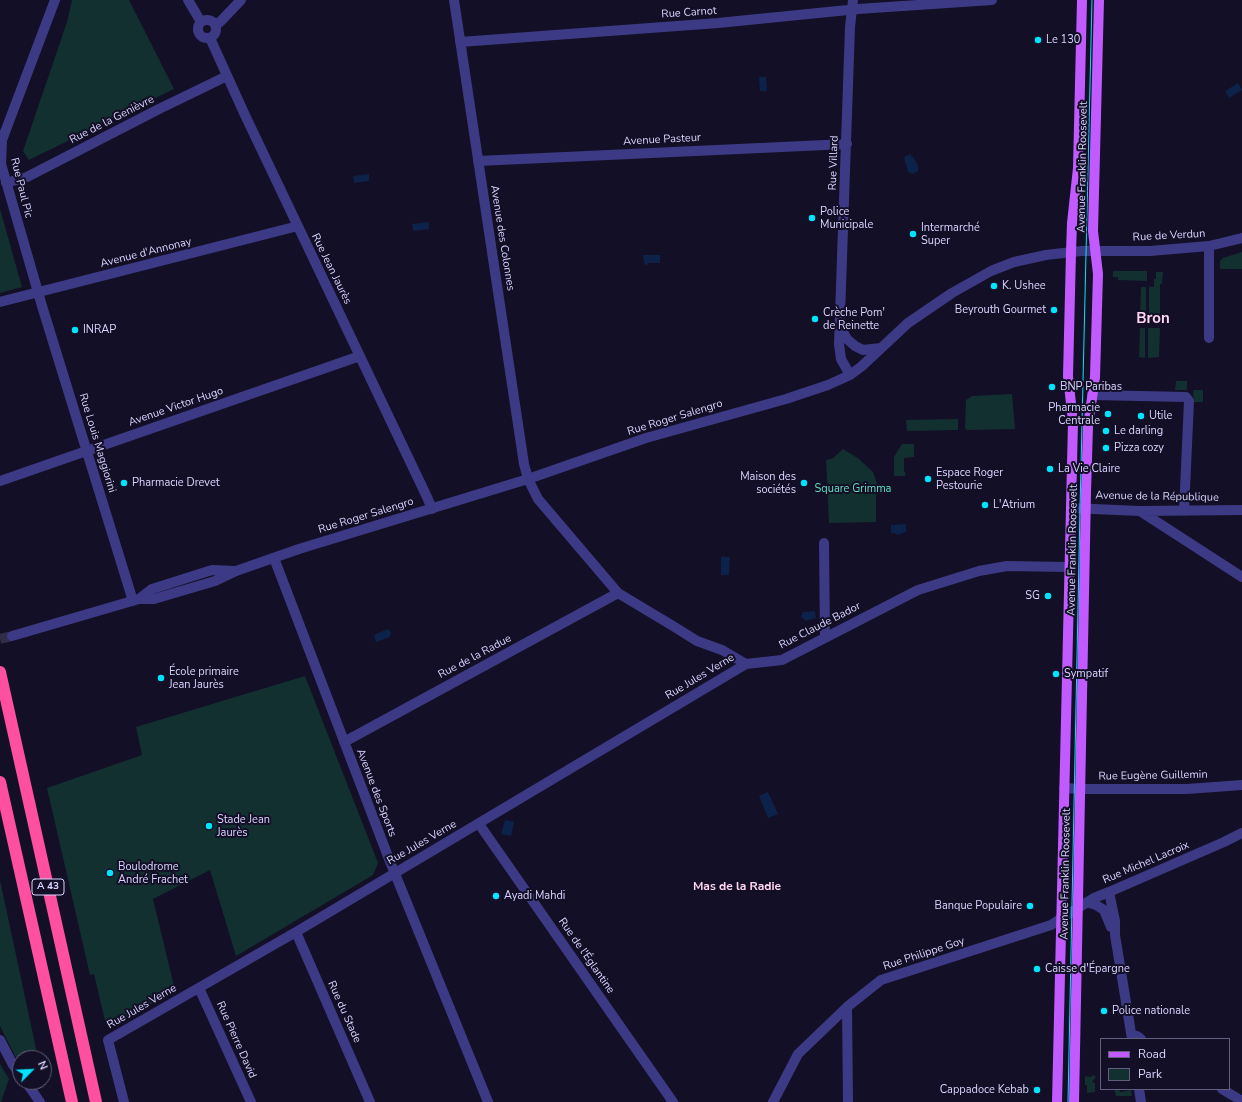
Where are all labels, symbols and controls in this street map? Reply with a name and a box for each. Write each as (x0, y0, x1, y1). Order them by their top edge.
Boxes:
street label: Rue Carnot (661, 4, 717, 22)
place label: Le 130 (1046, 33, 1080, 47)
marker: Le 130 (1033, 35, 1043, 45)
street label: Rue de la Genièvre (68, 93, 156, 147)
street label: Avenue Franklin Roosevelt (1075, 101, 1091, 233)
street label: Avenue Pasteur (623, 131, 701, 149)
street label: Rue Villard (826, 135, 842, 191)
street label: Rue Paul Pic (7, 157, 35, 219)
street label: Avenue des Colonnes (487, 184, 517, 292)
place label: Police Municipale (820, 205, 873, 231)
marker: Police Municipale (807, 213, 817, 223)
place label: Intermarché Super (921, 221, 980, 247)
street label: Rue de Verdun (1132, 228, 1206, 244)
marker: Intermarché Super (908, 229, 918, 239)
street label: Rue Jean Jaurès (308, 231, 354, 307)
street label: Avenue d'Annonay (99, 235, 193, 271)
place label: K. Ushee (1002, 279, 1046, 293)
marker: K. Ushee (989, 281, 999, 291)
place label: Beyrouth Gourmet (955, 303, 1046, 317)
marker: Beyrouth Gourmet (1049, 305, 1059, 315)
place label: Crèche Pom' de Reinette (823, 306, 885, 332)
district label: Bron (1136, 310, 1170, 328)
marker: Crèche Pom' de Reinette (810, 314, 820, 324)
place label: INRAP (83, 323, 116, 337)
marker: INRAP (70, 325, 80, 335)
place label: BNP Paribas (1060, 380, 1122, 394)
marker: BNP Paribas (1047, 382, 1057, 392)
street label: Avenue Victor Hugo (127, 385, 225, 429)
street label: Rue Louis Maggiorini (76, 392, 118, 494)
street label: Rue Roger Salengro (626, 397, 724, 439)
place label: Pharmacie Centrale (1048, 401, 1100, 427)
marker: Pharmacie Centrale (1103, 409, 1113, 419)
place label: Utile (1149, 409, 1172, 423)
marker: Utile (1136, 411, 1146, 421)
place label: Le darling (1114, 424, 1163, 438)
marker: Le darling (1101, 426, 1111, 436)
place label: Pizza cozy (1114, 441, 1164, 455)
marker: Pizza cozy (1101, 443, 1111, 453)
place label: La Vie Claire (1058, 462, 1120, 476)
marker: La Vie Claire (1045, 464, 1055, 474)
place label: Espace Roger Pestourie (936, 466, 1003, 492)
place label: Maison des sociétés (740, 470, 796, 496)
marker: Espace Roger Pestourie (923, 474, 933, 484)
place label: Pharmacie Drevet (132, 476, 220, 490)
marker: Pharmacie Drevet (119, 478, 129, 488)
marker: Maison des sociétés (799, 478, 809, 488)
park label: Square Grimma (815, 482, 891, 496)
street label: Avenue Franklin Roosevelt (1065, 484, 1081, 616)
street label: Avenue de la République (1095, 489, 1219, 505)
street label: Rue Roger Salengro (317, 495, 415, 537)
place label: L'Atrium (993, 498, 1035, 512)
marker: L'Atrium (980, 500, 990, 510)
place label: SG (1025, 589, 1040, 603)
marker: SG (1043, 591, 1053, 601)
street label: Rue Claude Bador (777, 600, 863, 652)
street label: Rue de la Radue (436, 632, 514, 682)
street label: Rue Jules Verne (663, 651, 737, 703)
place label: École primaire Jean Jaurès (169, 665, 239, 691)
place label: Sympatif (1064, 667, 1108, 681)
marker: Sympatif (1051, 669, 1061, 679)
marker: École primaire Jean Jaurès (156, 673, 166, 683)
street label: Avenue des Sports (353, 747, 399, 839)
street label: Rue Eugène Guillemin (1098, 768, 1208, 784)
street label: Avenue Franklin Roosevelt (1058, 808, 1074, 940)
place label: Stade Jean Jaurès (217, 813, 270, 839)
street label: Rue Jules Verne (385, 818, 459, 868)
marker: Stade Jean Jaurès (204, 821, 214, 831)
street label: Rue Michel Lacroix (1101, 839, 1191, 887)
place label: Boulodrome André Frachet (118, 860, 188, 886)
marker: Boulodrome André Frachet (105, 868, 115, 878)
road number: A 43 (32, 879, 64, 895)
district label: Mas de la Radie (693, 880, 781, 894)
place label: Ayadi Mahdi (504, 889, 565, 903)
marker: Ayadi Mahdi (491, 891, 501, 901)
place label: Banque Populaire (934, 899, 1022, 913)
marker: Banque Populaire (1025, 901, 1035, 911)
street label: Rue de l'Églantine (555, 916, 617, 996)
street label: Rue Philippe Goy (882, 935, 966, 973)
place label: Caisse d'Épargne (1045, 962, 1130, 976)
marker: Caisse d'Épargne (1032, 964, 1042, 974)
street label: Rue du Stade (324, 979, 364, 1045)
street label: Rue Jules Verne (105, 982, 179, 1032)
street label: Rue Pierre David (213, 1000, 259, 1080)
place label: Police nationale (1112, 1004, 1190, 1018)
marker: Police nationale (1099, 1006, 1109, 1016)
legend (1100, 1038, 1230, 1090)
text: Road (1138, 1046, 1166, 1062)
north arrow (12, 1050, 52, 1090)
text: N (34, 1059, 51, 1072)
text: Park (1138, 1066, 1162, 1082)
place label: Cappadoce Kebab (940, 1083, 1029, 1097)
marker: Cappadoce Kebab (1032, 1085, 1042, 1095)

